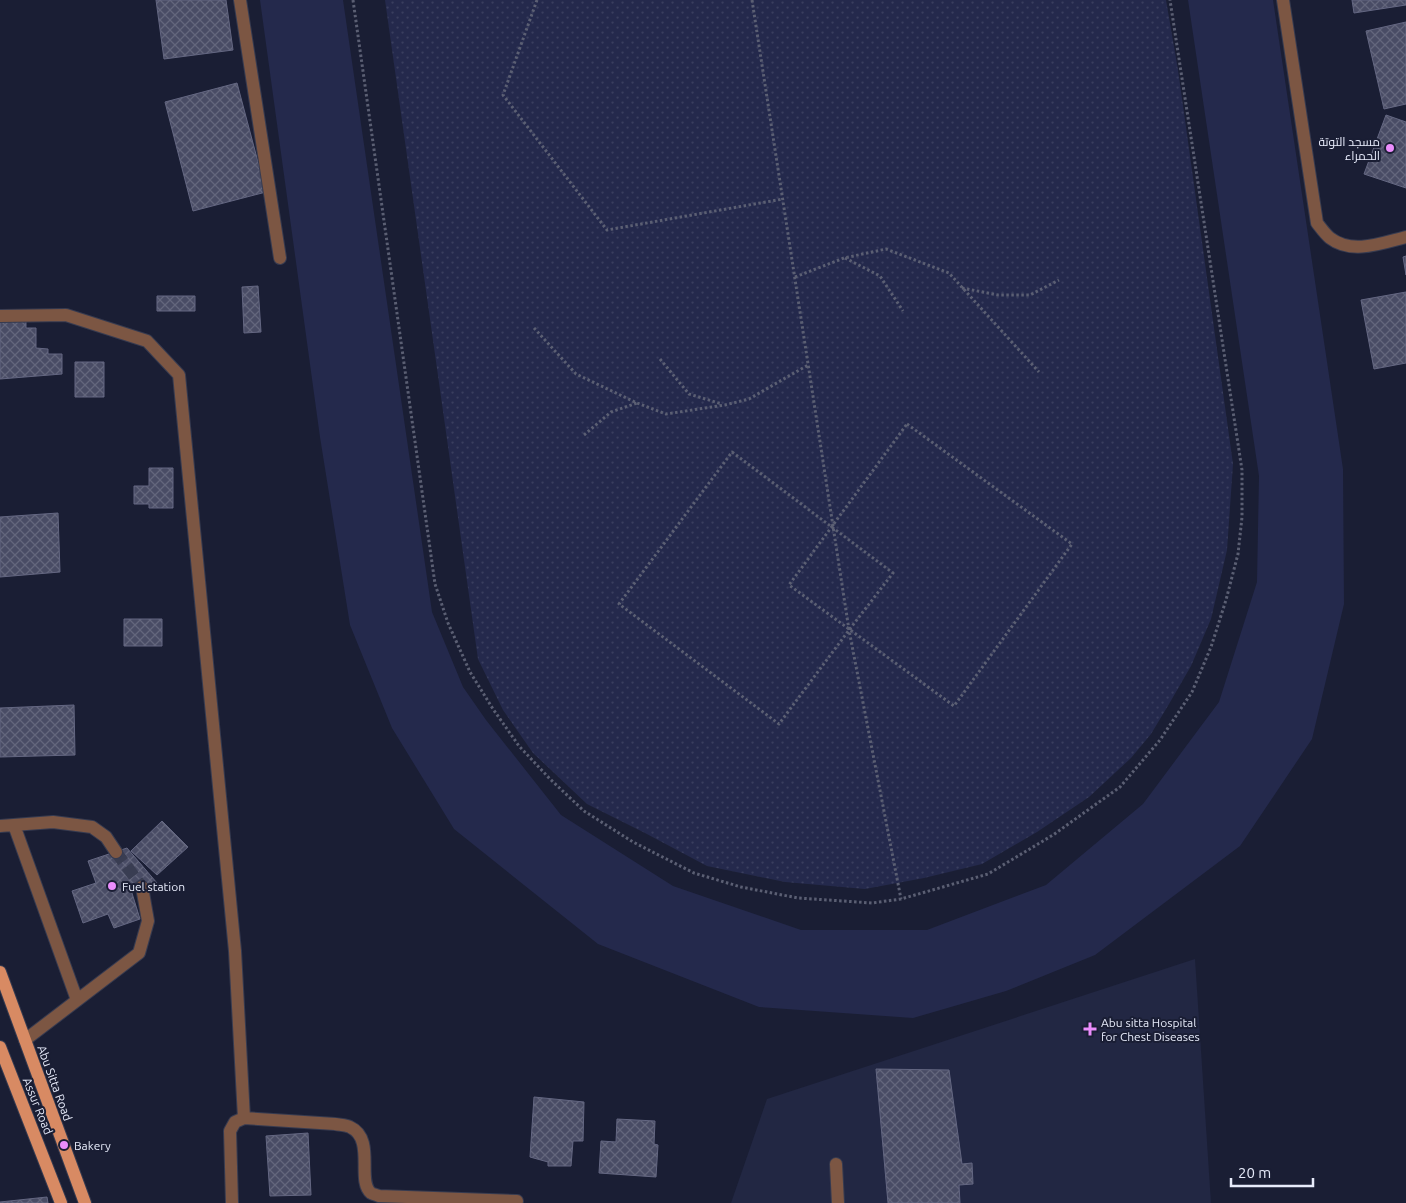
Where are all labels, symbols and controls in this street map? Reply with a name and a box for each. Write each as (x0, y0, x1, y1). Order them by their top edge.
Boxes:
place label: مسجد التوتة الحمراء (1318, 135, 1380, 163)
marker: مسجد التوتة الحمراء (1384, 142, 1396, 154)
marker: Fuel station (106, 880, 118, 892)
place label: Fuel station (122, 880, 185, 893)
place label: Abu sitta Hospital for Chest Diseases (1101, 1016, 1200, 1043)
marker: Abu sitta Hospital for Chest Diseases (1083, 1022, 1097, 1036)
street label: Abu Sitta Road (35, 1043, 75, 1123)
street label: Assur Road (21, 1076, 55, 1136)
marker: Bakery (58, 1139, 70, 1151)
place label: Bakery (74, 1139, 111, 1152)
scale bar (1231, 1156, 1314, 1188)
text: 20 m (1238, 1164, 1271, 1181)

